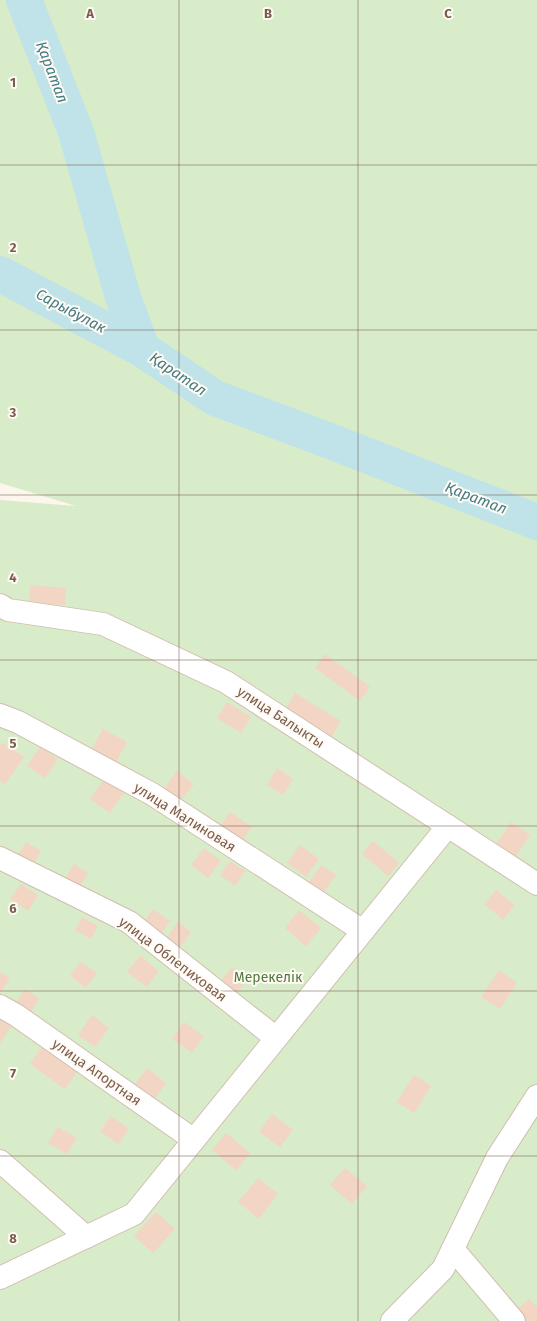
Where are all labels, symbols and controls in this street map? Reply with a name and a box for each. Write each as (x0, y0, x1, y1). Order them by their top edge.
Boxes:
text: A (85, 6, 94, 21)
text: B (264, 6, 272, 21)
text: C (444, 6, 452, 21)
water label: Қаратал (32, 39, 72, 105)
text: 1 (10, 75, 16, 90)
text: 2 (10, 240, 17, 255)
water label: Сарыбулак (33, 285, 109, 337)
water label: Қаратал (146, 348, 210, 400)
text: 3 (9, 405, 17, 420)
water label: Қаратал (443, 478, 509, 518)
text: 4 (9, 570, 17, 585)
street label: улица Балыкты (234, 683, 328, 752)
text: 5 (10, 736, 17, 751)
street label: улица Малиновая (131, 779, 239, 856)
text: 6 (9, 901, 17, 916)
street label: улица Облепиховая (115, 913, 230, 1006)
park label: Мерекелік (234, 969, 303, 986)
street label: улица Апортная (49, 1035, 145, 1110)
text: 7 (10, 1066, 16, 1081)
text: 8 (9, 1231, 17, 1246)

